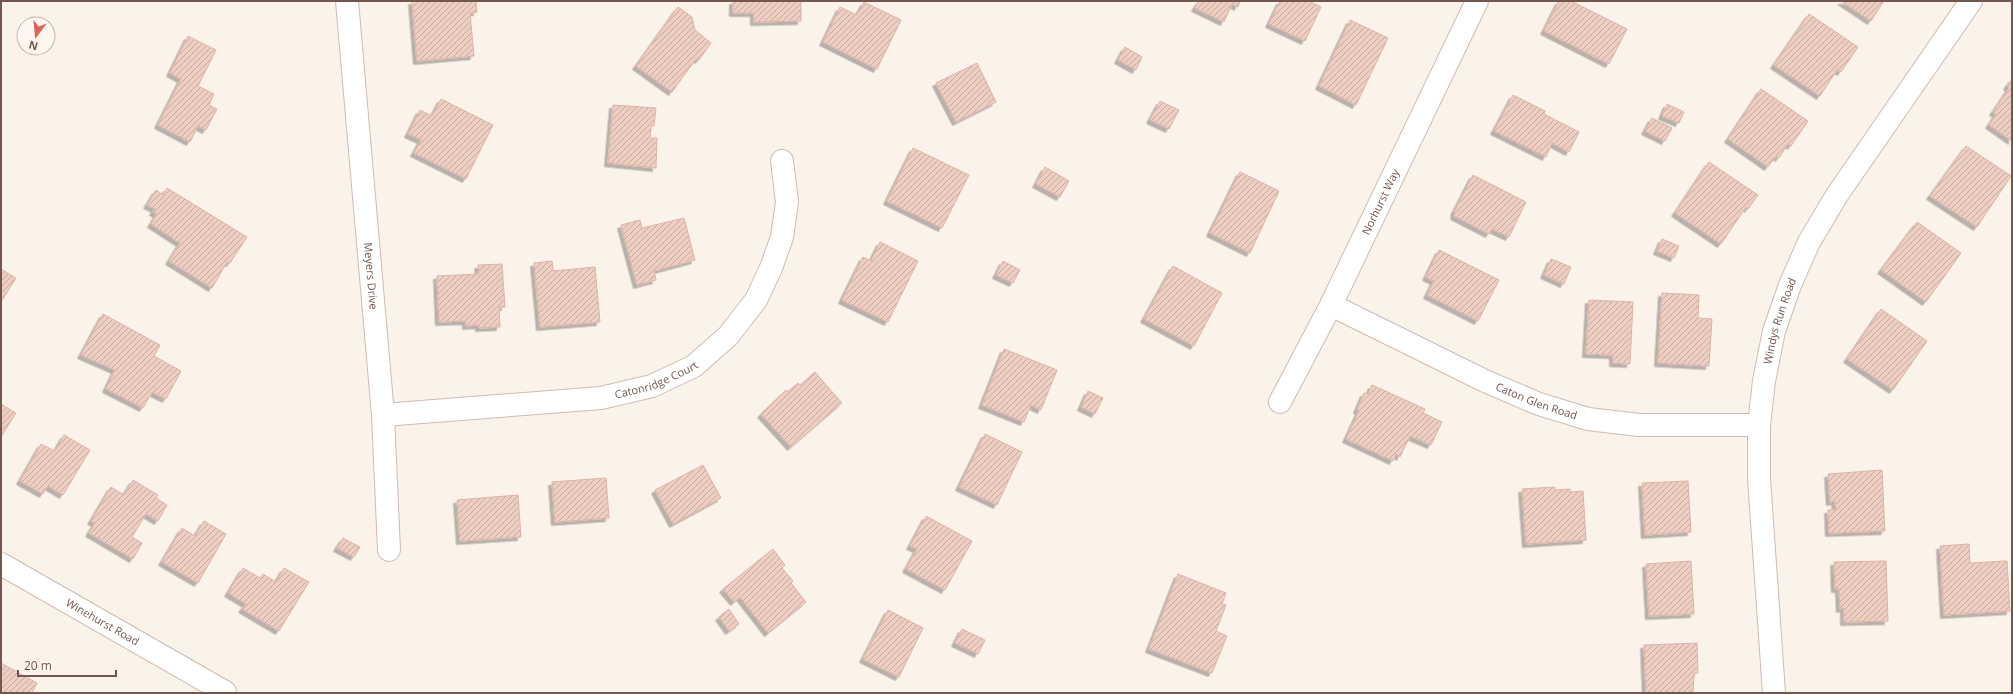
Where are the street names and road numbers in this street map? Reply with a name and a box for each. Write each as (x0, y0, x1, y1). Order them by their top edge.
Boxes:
street label: Norhurst Way (1358, 166, 1402, 237)
street label: Meyers Drive (361, 242, 382, 310)
street label: Windys Run Road (1760, 275, 1799, 365)
street label: Catonridge Court (613, 358, 701, 402)
street label: Caton Glen Road (1494, 378, 1579, 422)
street label: Winehurst Road (63, 595, 142, 649)

